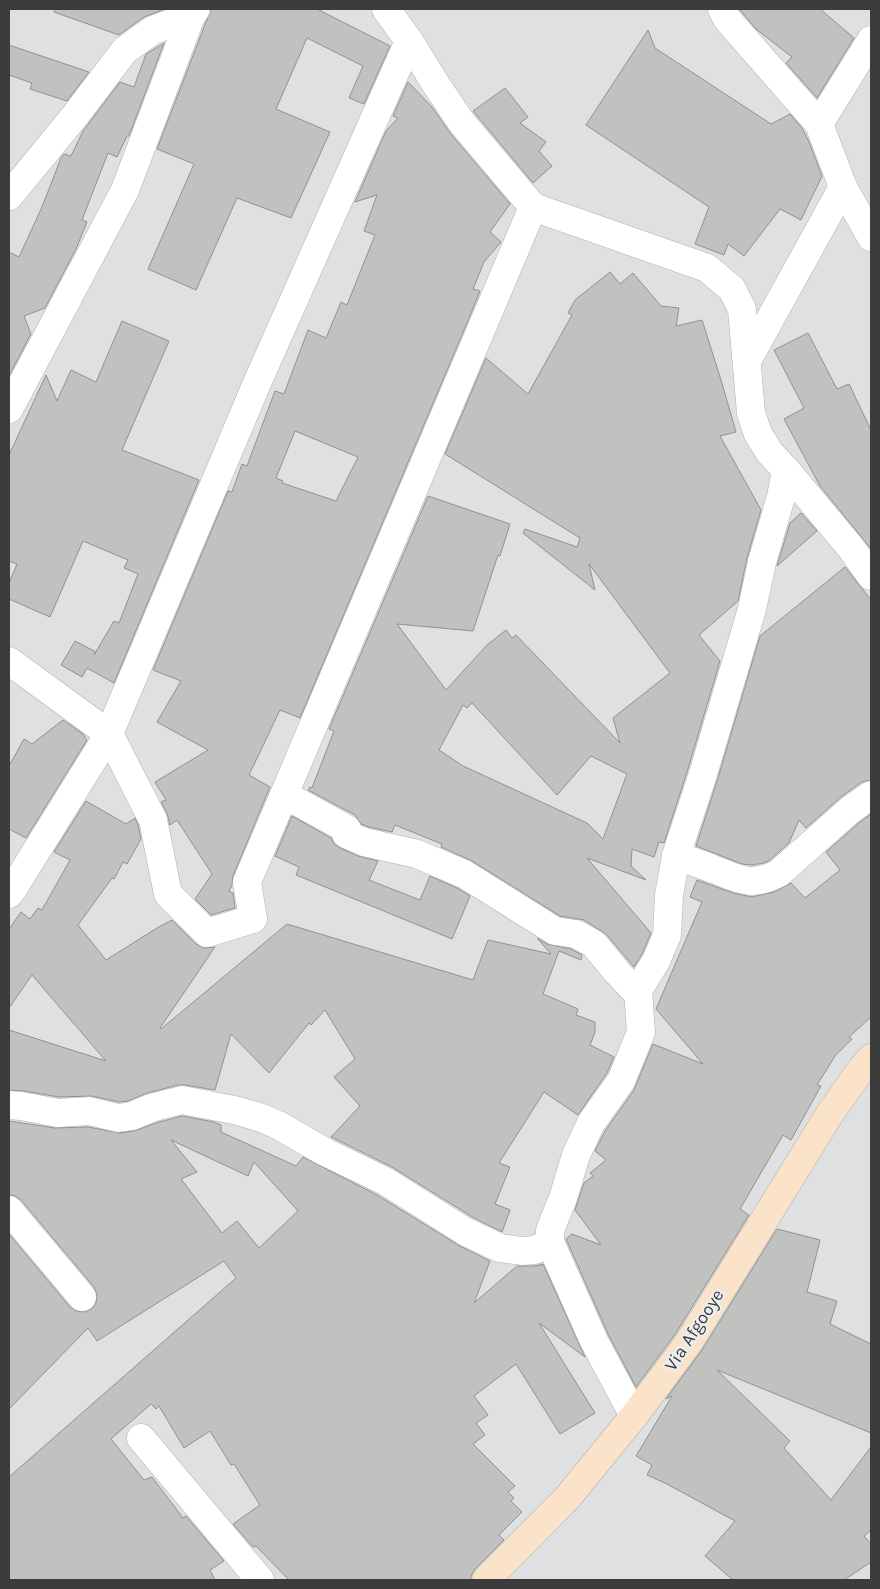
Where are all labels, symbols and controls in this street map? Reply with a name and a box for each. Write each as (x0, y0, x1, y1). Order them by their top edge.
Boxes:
street label: Via Afgooye (659, 1285, 729, 1375)

